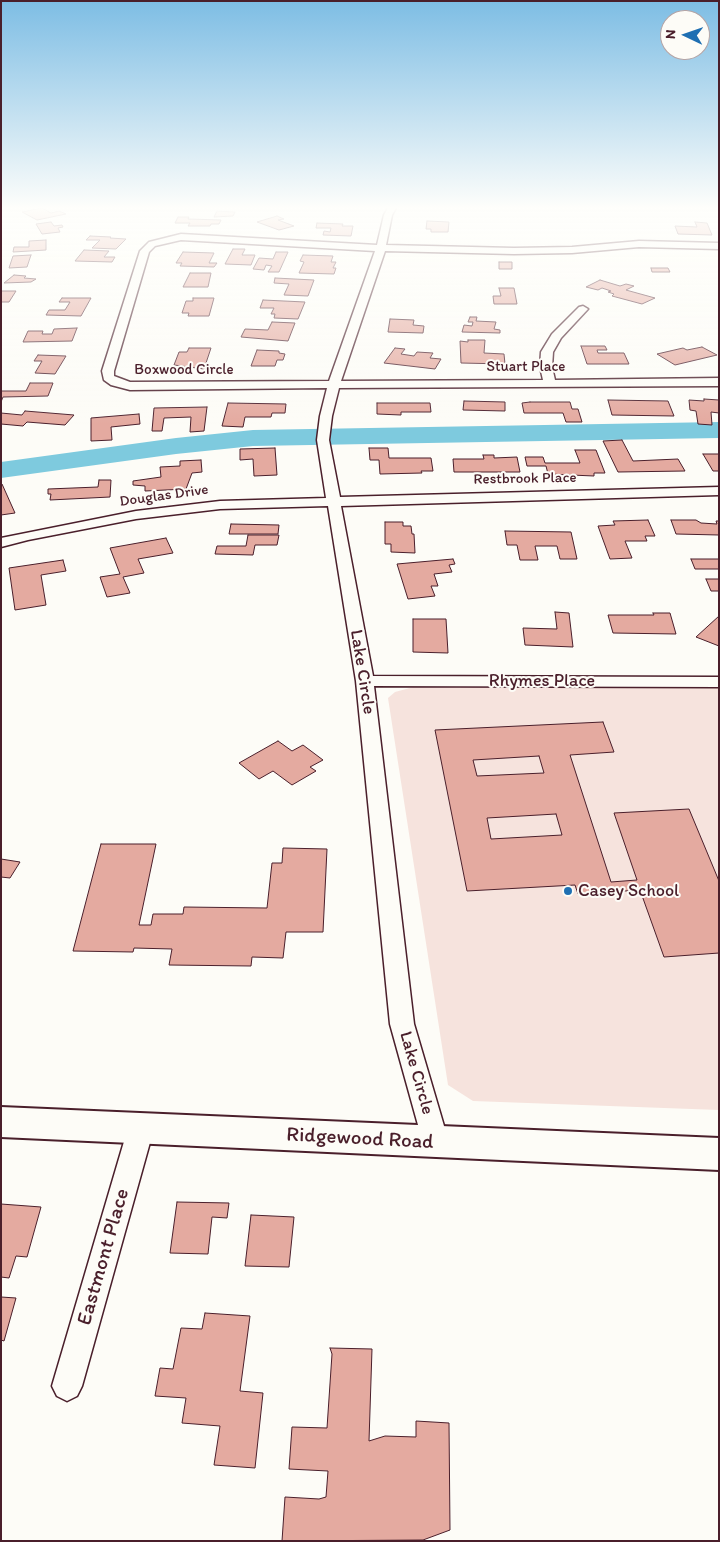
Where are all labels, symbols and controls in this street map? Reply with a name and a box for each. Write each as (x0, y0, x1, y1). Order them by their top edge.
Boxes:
north arrow (660, 10, 710, 60)
text: N (662, 29, 679, 39)
street label: Stuart Place (487, 358, 565, 376)
street label: Boxwood Circle (134, 361, 234, 379)
street label: Restbrook Place (473, 469, 577, 489)
street label: Douglas Drive (118, 481, 210, 511)
street label: Lake Circle (345, 628, 379, 716)
street label: Rhymes Place (489, 670, 595, 692)
place label: Casey School (578, 880, 679, 902)
marker: Casey School (562, 885, 574, 897)
street label: Lake Circle (394, 1029, 438, 1117)
street label: Ridgewood Road (286, 1123, 434, 1155)
street label: Eastmont Place (72, 1186, 136, 1328)

